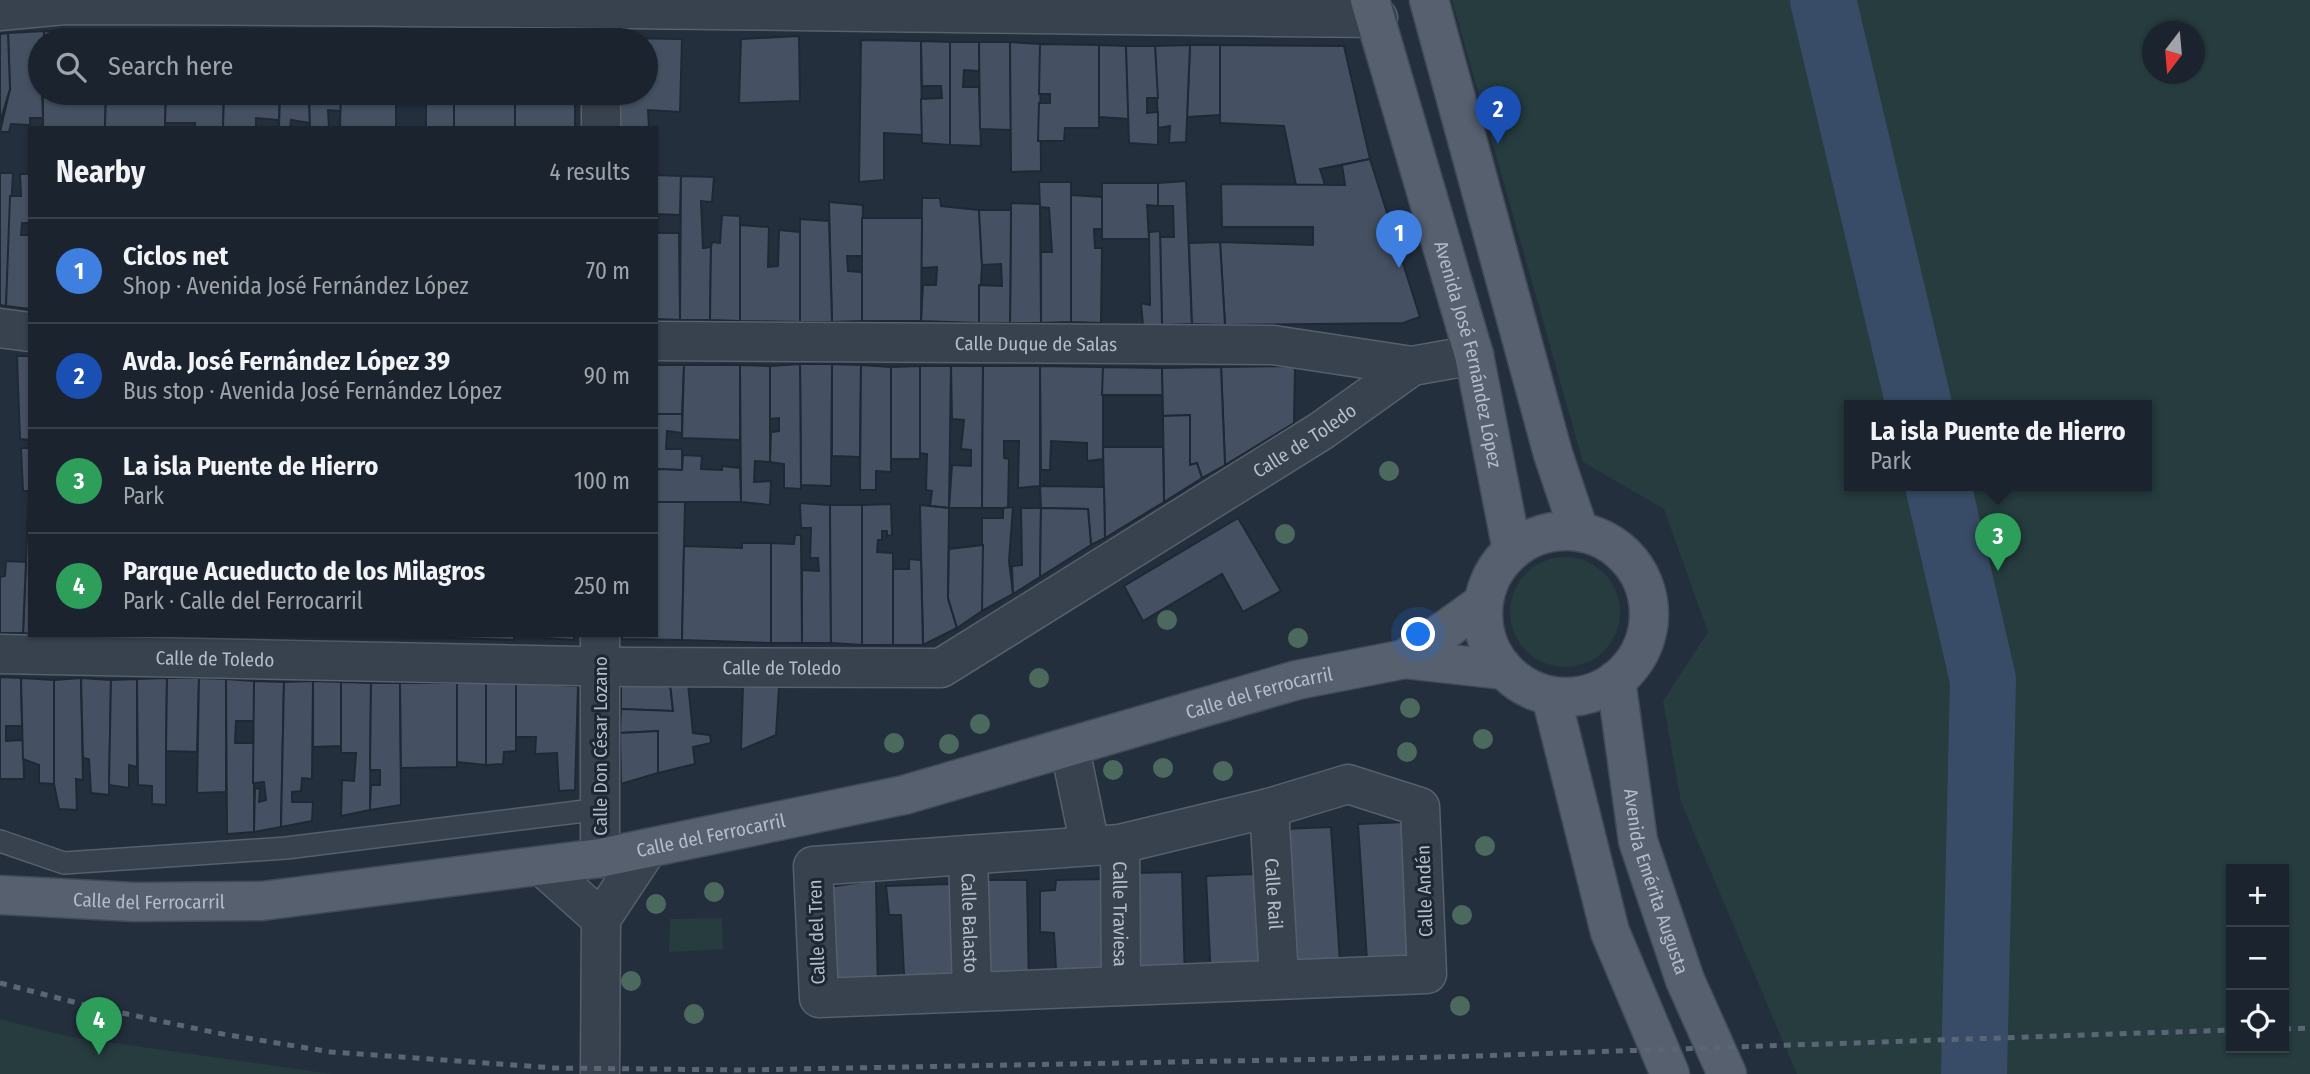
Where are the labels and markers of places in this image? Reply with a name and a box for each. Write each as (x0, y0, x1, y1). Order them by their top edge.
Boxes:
pin: 2 (1475, 86, 1521, 144)
pin: 1 (1376, 210, 1422, 268)
pin: 3 (1975, 513, 2021, 571)
pin: 4 (76, 997, 122, 1055)

